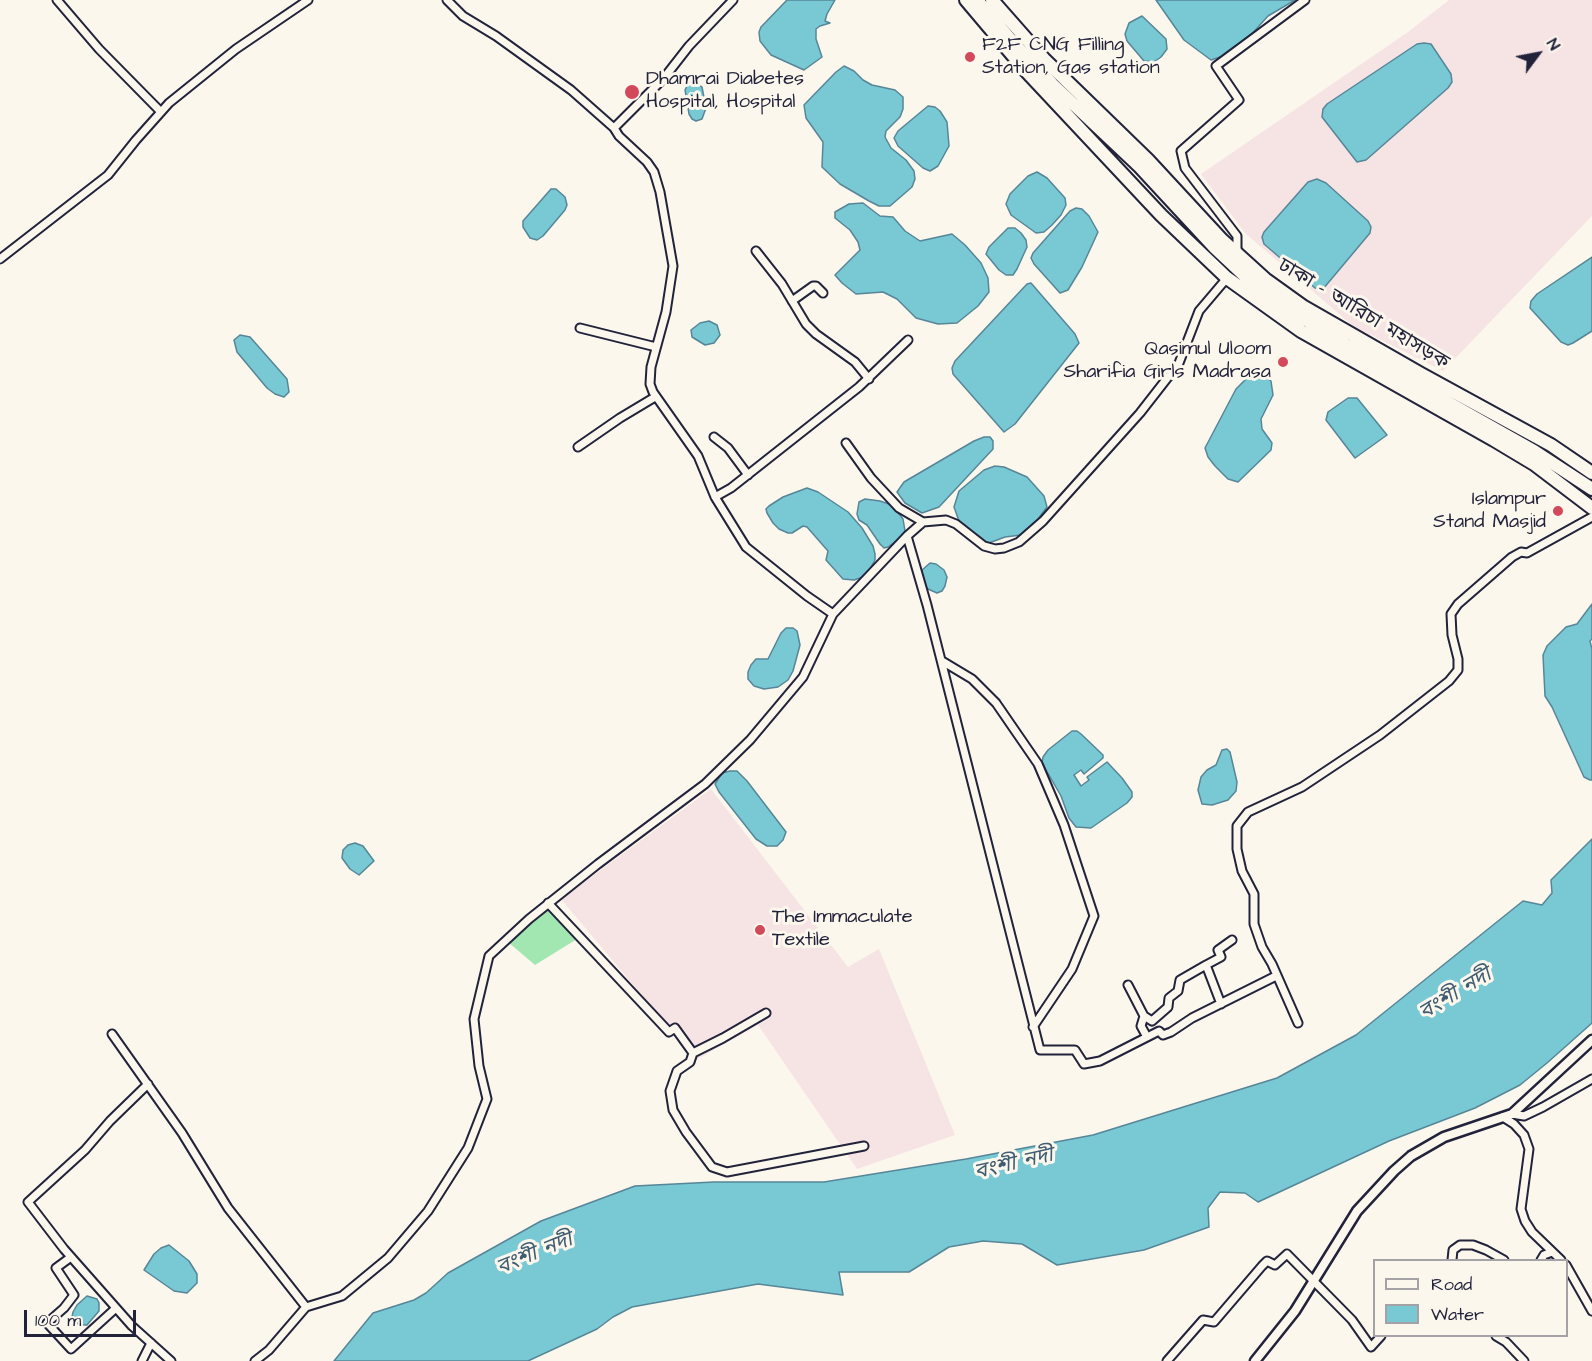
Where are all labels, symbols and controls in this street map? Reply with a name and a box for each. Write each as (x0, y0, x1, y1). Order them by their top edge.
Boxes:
north arrow (1508, 24, 1568, 84)
place label: F2F CNG Filling Station, Gas station (982, 34, 1160, 81)
text: N (1541, 34, 1565, 55)
marker: F2F CNG Filling Station, Gas station (963, 50, 977, 64)
place label: Dhamrai Diabetes Hospital, Hospital (646, 68, 804, 115)
marker: Dhamrai Diabetes Hospital, Hospital (623, 83, 641, 101)
street label: ঢাকা - আরিচা মহাসড়ক (1273, 254, 1453, 376)
place label: Qasimul Uloom Sharifia Girls Madrasa (1063, 338, 1271, 385)
marker: Qasimul Uloom Sharifia Girls Madrasa (1276, 355, 1290, 369)
place label: Islampur Stand Masjid (1433, 488, 1546, 535)
marker: Islampur Stand Masjid (1551, 504, 1565, 518)
place label: The Immaculate Textile (772, 906, 913, 953)
marker: The Immaculate Textile (753, 923, 767, 937)
water label: বংশী নদী (1415, 964, 1497, 1026)
water label: বংশী নদী (972, 1144, 1056, 1186)
water label: বংশী নদী (493, 1228, 577, 1282)
legend (1373, 1259, 1568, 1337)
text: Road (1431, 1272, 1472, 1297)
scale bar (27, 1298, 140, 1336)
text: Water (1431, 1302, 1484, 1327)
text: 100 m (35, 1308, 81, 1333)

